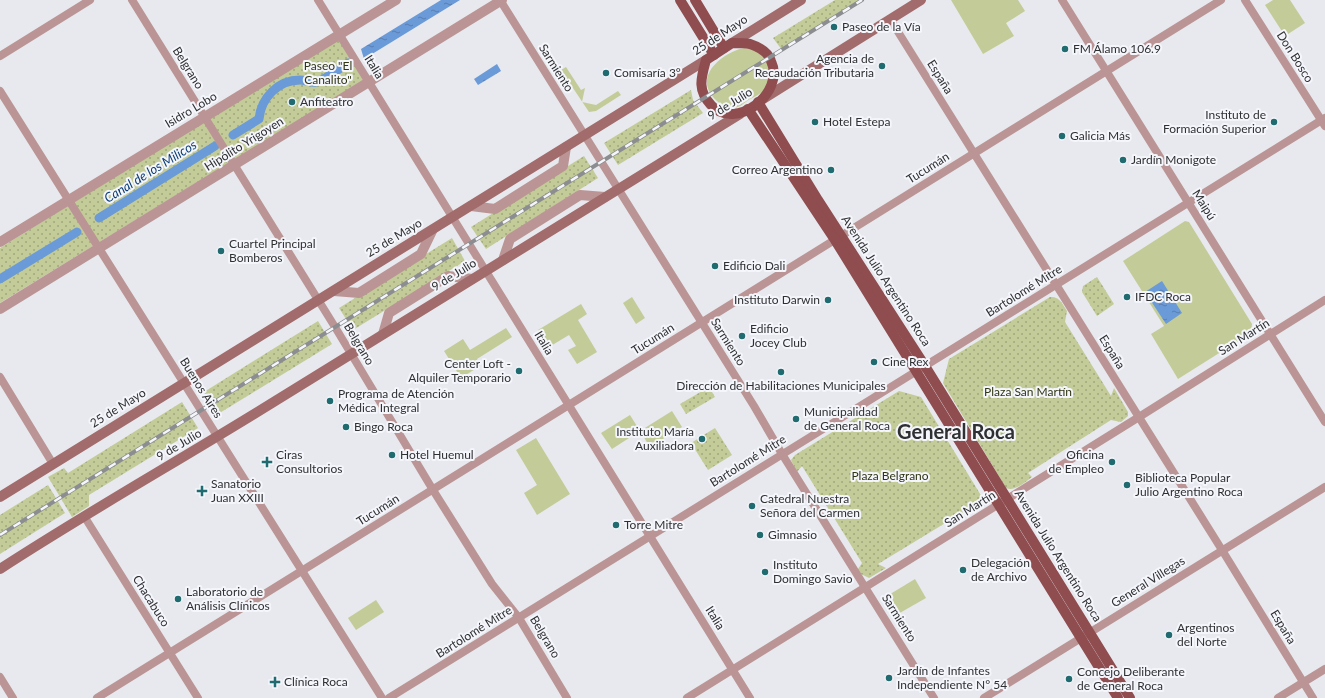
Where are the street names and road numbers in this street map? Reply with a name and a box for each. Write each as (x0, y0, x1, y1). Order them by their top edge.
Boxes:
street label: 25 de Mayo (689, 11, 750, 58)
street label: Don Bosco (1274, 28, 1317, 85)
street label: Sarmiento (536, 41, 577, 95)
street label: Belgrano (170, 44, 207, 92)
street label: Italia (361, 52, 387, 81)
street label: España (924, 57, 957, 97)
street label: 9 de Julio (705, 84, 755, 123)
street label: Isidro Lobo (162, 88, 220, 131)
street label: Hipólito Yrigoyen (201, 113, 286, 174)
street label: Tucumán (904, 149, 952, 187)
street label: Maipú (1189, 187, 1220, 223)
street label: Avenida Julio Argentino Roca (839, 213, 934, 349)
street label: 25 de Mayo (363, 215, 425, 260)
street label: 9 de Julio (429, 255, 479, 294)
street label: Bartolomé Mitre (983, 261, 1064, 320)
street label: Sarmiento (708, 315, 749, 369)
street label: San Martín (1215, 315, 1272, 358)
street label: Belgrano (341, 320, 378, 368)
street label: Tucumán (629, 320, 677, 358)
street label: Italia (532, 328, 557, 357)
street label: España (1096, 332, 1129, 372)
street label: Buenos Aires (177, 355, 226, 421)
street label: 25 de Mayo (87, 384, 148, 431)
street label: 9 de Julio (153, 425, 204, 464)
street label: Bartolomé Mitre (707, 431, 788, 490)
street label: San Martín (941, 487, 998, 530)
street label: Avenida Julio Argentino Roca (1012, 487, 1105, 625)
street label: Tucumán (354, 491, 402, 529)
street label: General Villegas (1108, 553, 1187, 610)
street label: Chacabuco (130, 572, 173, 630)
street label: Sarmiento (879, 591, 920, 645)
street label: Bartolomé Mitre (433, 602, 514, 661)
street label: Italia (702, 603, 728, 632)
street label: España (1267, 607, 1299, 647)
street label: Belgrano (527, 613, 564, 661)

